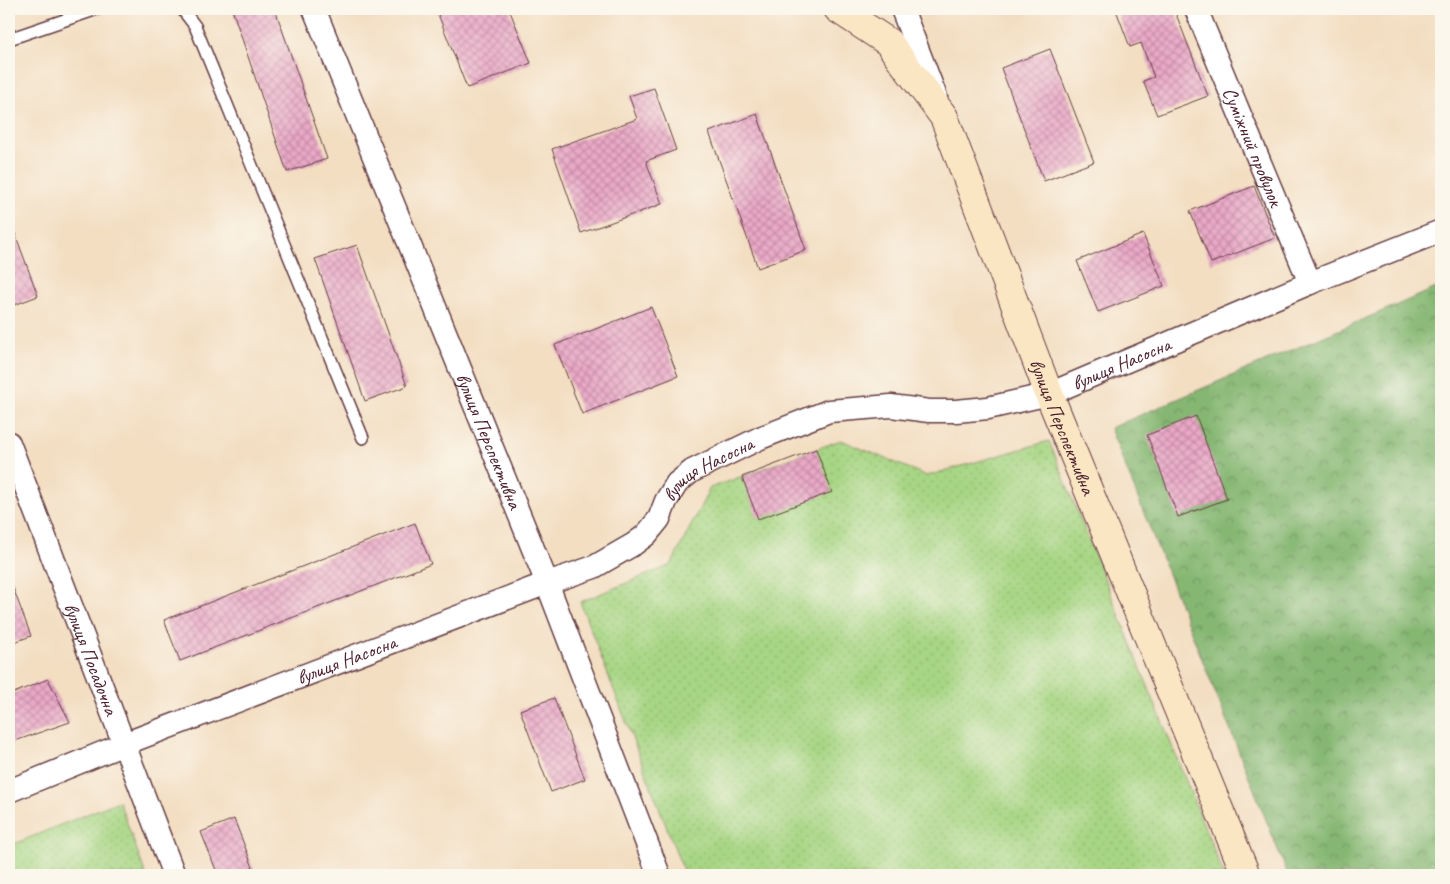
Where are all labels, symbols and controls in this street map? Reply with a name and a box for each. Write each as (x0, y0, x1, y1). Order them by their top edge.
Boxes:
street label: Суміжний провулок (1217, 83, 1289, 212)
street label: вулиця Насосна (1068, 331, 1176, 396)
street label: вулиця Перспективна (1024, 355, 1101, 499)
street label: вулиця Перспективна (450, 369, 528, 514)
street label: вулиця Насосна (657, 430, 759, 506)
street label: вулиця Посадочна (58, 599, 124, 720)
street label: вулиця Насосна (293, 629, 402, 690)

